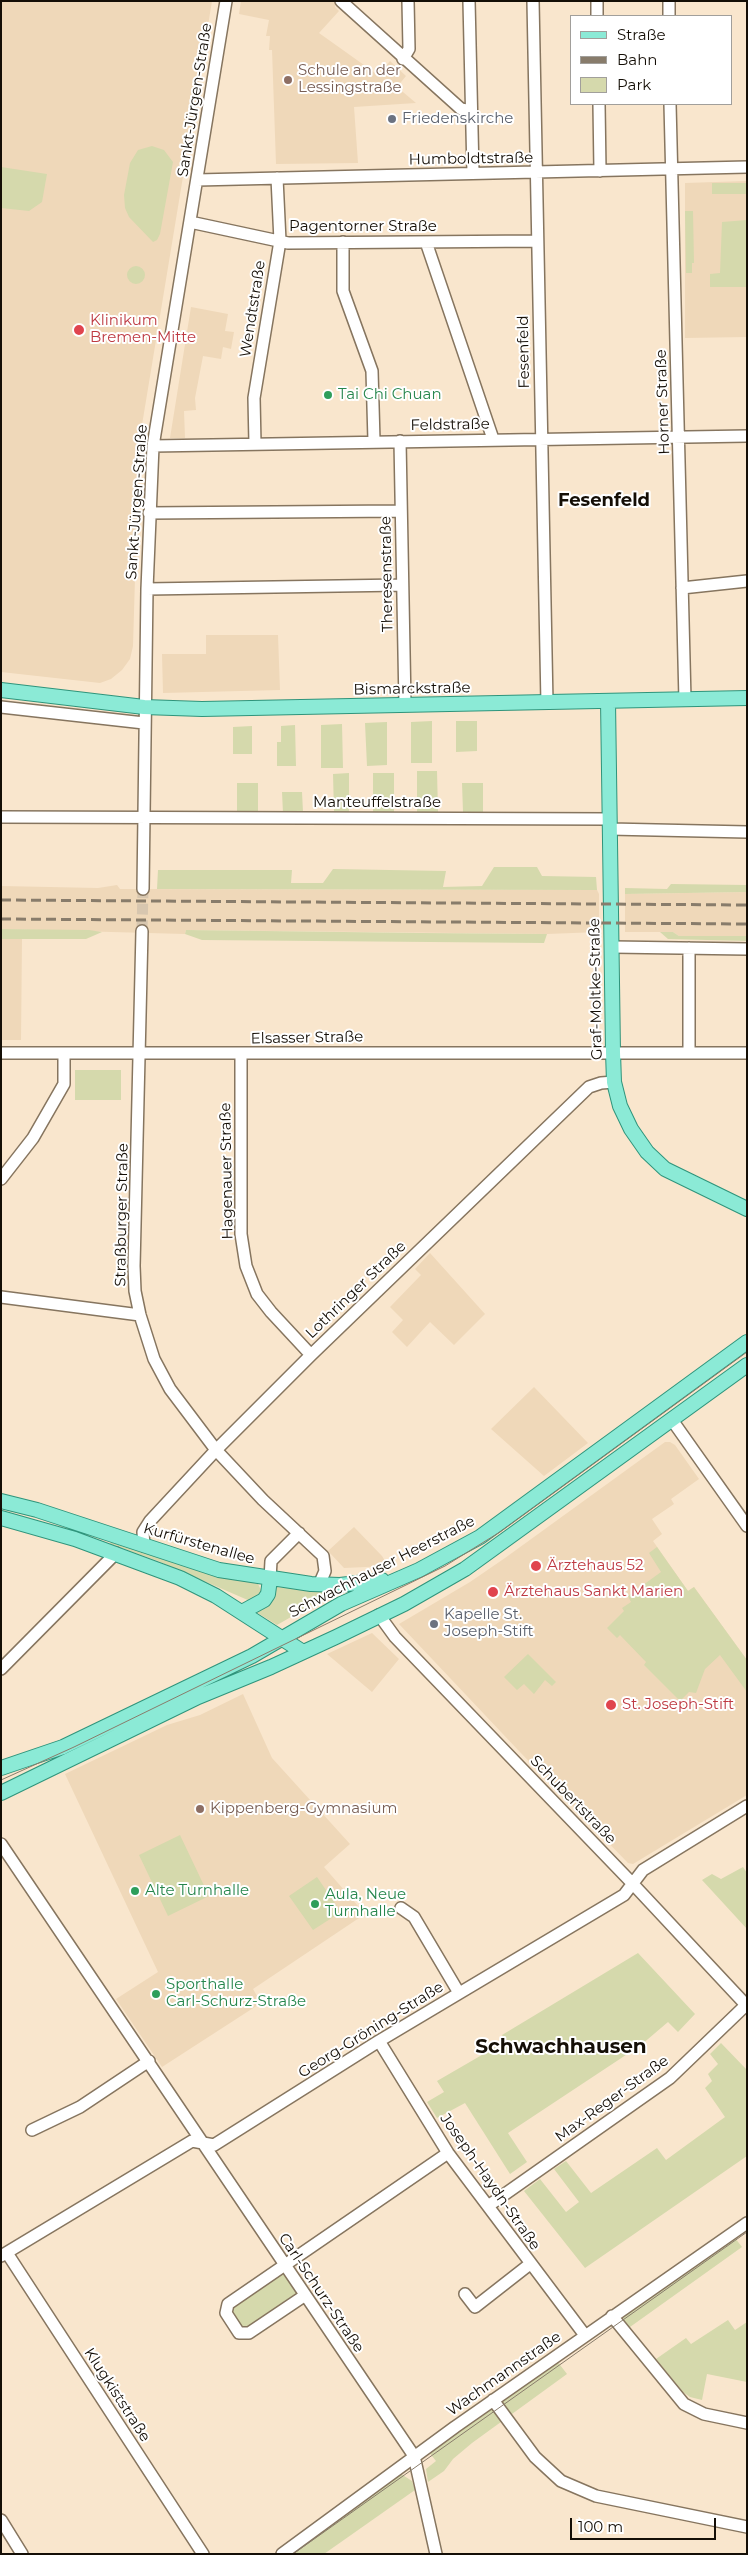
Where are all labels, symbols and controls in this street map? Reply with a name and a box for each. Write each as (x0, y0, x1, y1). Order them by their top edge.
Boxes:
legend (570, 15, 733, 105)
street label: Sankt-Jürgen-Straße (174, 22, 216, 178)
text: Straße (617, 25, 666, 44)
text: Bahn (617, 50, 657, 69)
place label: Schule an der Lessingstraße (298, 62, 402, 97)
marker: Schule an der Lessingstraße (282, 74, 294, 86)
text: Park (617, 75, 651, 94)
place label: Friedenskirche (402, 110, 513, 128)
marker: Friedenskirche (386, 113, 398, 125)
street label: Humboldtstraße (409, 149, 533, 169)
street label: Pagentorner Straße (289, 218, 437, 236)
street label: Wendtstraße (236, 259, 270, 359)
place label: Klinikum Bremen-Mitte (90, 312, 196, 347)
street label: Fesenfeld (514, 315, 534, 389)
marker: Klinikum Bremen-Mitte (72, 323, 86, 337)
street label: Horner Straße (652, 349, 674, 455)
place label: Tai Chi Chuan (338, 386, 442, 404)
marker: Tai Chi Chuan (322, 389, 334, 401)
street label: Feldstraße (410, 415, 490, 435)
street label: Sankt-Jürgen-Straße (123, 424, 151, 580)
district label: Fesenfeld (558, 490, 650, 512)
street label: Theresenstraße (377, 516, 397, 632)
street label: Bismarckstraße (353, 679, 471, 699)
street label: Manteuffelstraße (313, 794, 441, 812)
street label: Graf-Moltke-Straße (586, 918, 606, 1060)
street label: Elsasser Straße (251, 1028, 363, 1048)
street label: Hagenauer Straße (217, 1102, 237, 1240)
street label: Straßburger Straße (112, 1143, 132, 1287)
street label: Lothringer Straße (302, 1238, 410, 1342)
street label: Schwachhauser Heerstraße (286, 1512, 478, 1622)
street label: Kurfürstenallee (141, 1520, 257, 1568)
place label: Ärztehaus 52 (547, 1557, 644, 1575)
marker: Ärztehaus 52 (529, 1559, 543, 1573)
place label: Ärztehaus Sankt Marien (504, 1583, 683, 1601)
marker: Ärztehaus Sankt Marien (486, 1585, 500, 1599)
place label: Kapelle St. Joseph-Stift (444, 1606, 534, 1641)
marker: Kapelle St. Joseph-Stift (428, 1618, 440, 1630)
place label: St. Joseph-Stift (622, 1696, 734, 1714)
marker: St. Joseph-Stift (604, 1698, 618, 1712)
street label: Schubertstraße (526, 1752, 620, 1848)
place label: Kippenberg-Gymnasium (210, 1800, 397, 1818)
marker: Kippenberg-Gymnasium (194, 1803, 206, 1815)
place label: Alte Turnhalle (145, 1882, 249, 1900)
marker: Alte Turnhalle (129, 1885, 141, 1897)
place label: Aula, Neue Turnhalle (325, 1886, 406, 1921)
marker: Aula, Neue Turnhalle (309, 1898, 321, 1910)
place label: Sporthalle Carl-Schurz-Straße (166, 1976, 306, 2011)
street label: Georg-Gröning-Straße (295, 1978, 447, 2082)
marker: Sporthalle Carl-Schurz-Straße (150, 1988, 162, 2000)
district label: Schwachhausen (475, 2035, 647, 2059)
street label: Max-Reger-Straße (552, 2052, 672, 2146)
street label: Joseph-Haydn-Straße (436, 2110, 544, 2254)
street label: Carl-Schurz-Straße (274, 2230, 368, 2356)
street label: Wachmannstraße (444, 2328, 564, 2420)
street label: Klugkiststraße (80, 2345, 154, 2445)
scale bar (573, 2508, 719, 2540)
text: 100 m (578, 2517, 623, 2536)

